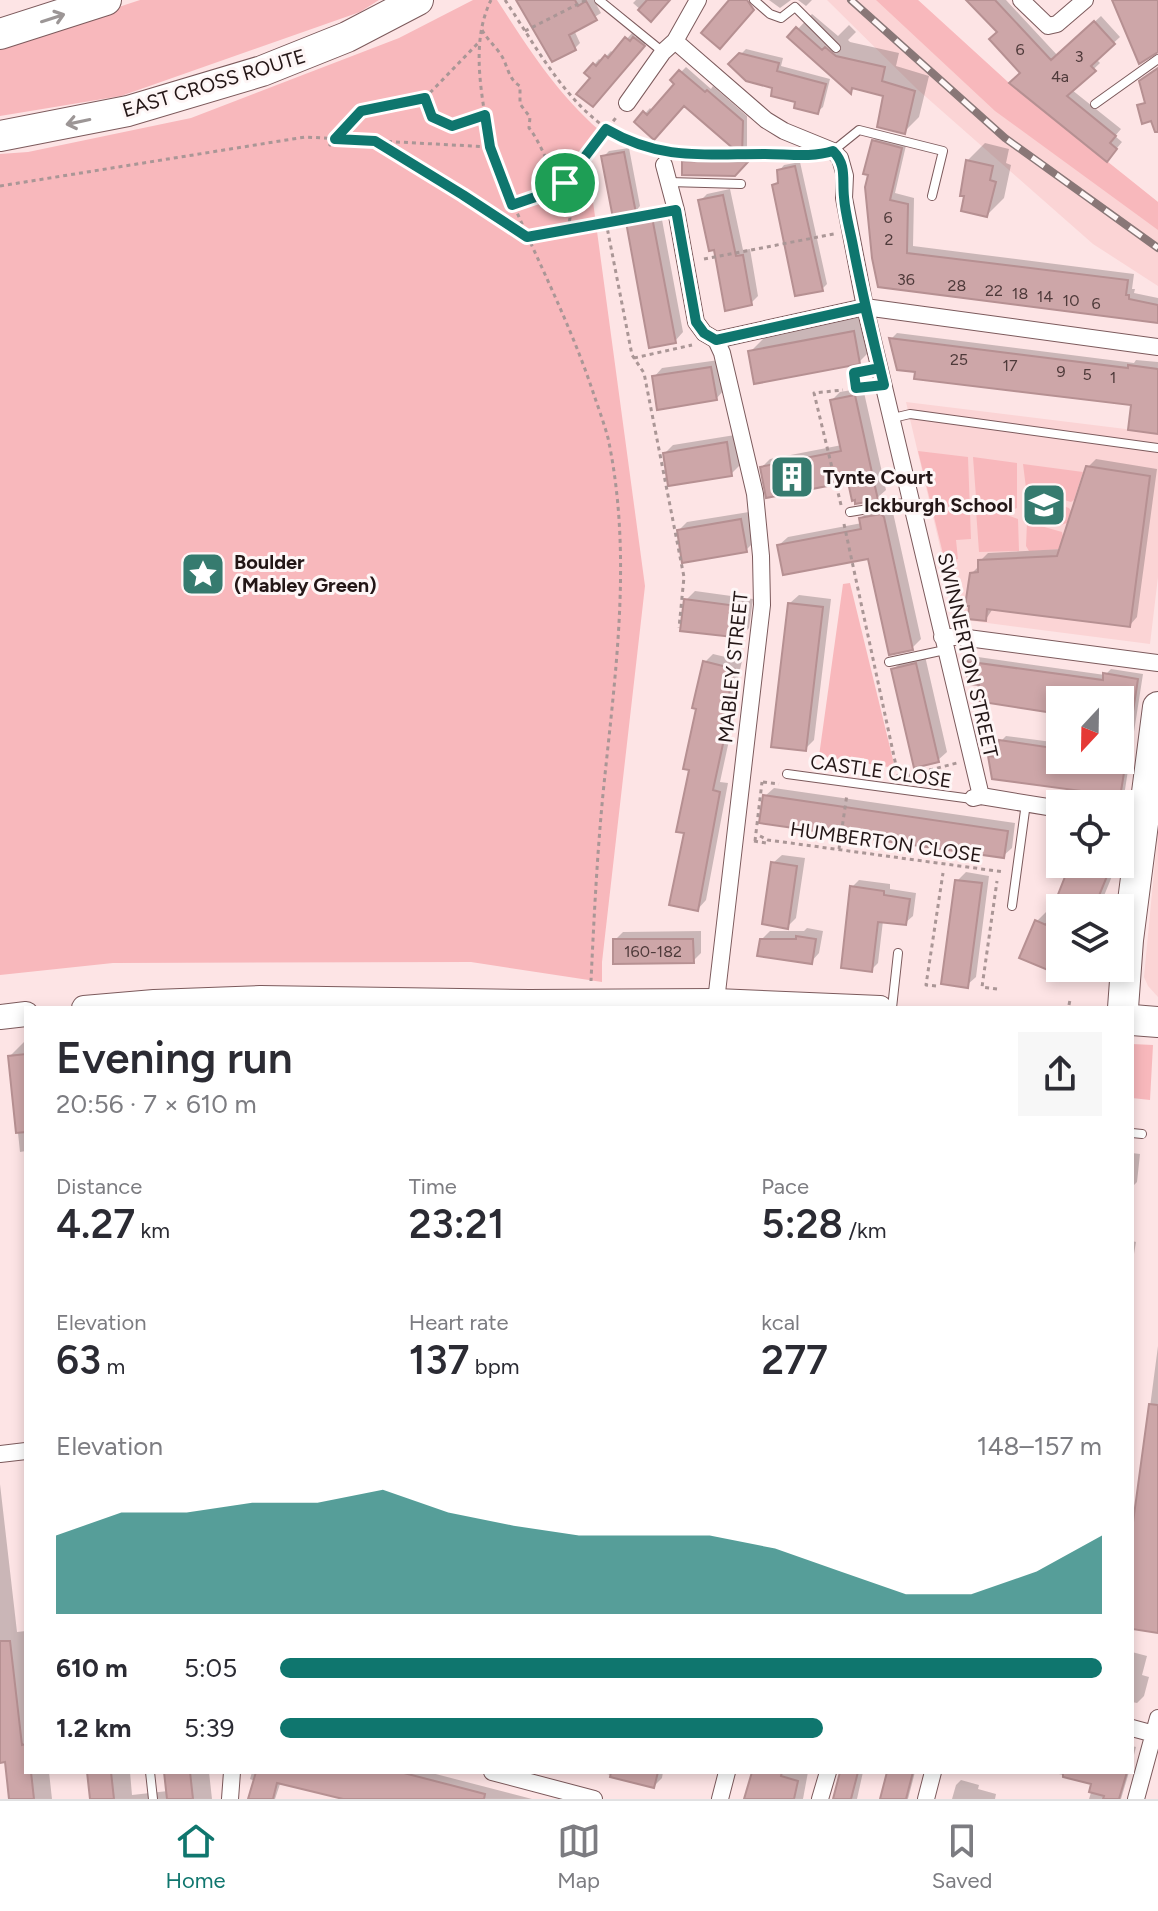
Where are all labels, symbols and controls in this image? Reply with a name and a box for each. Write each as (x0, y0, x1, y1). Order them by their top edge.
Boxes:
one-way arrow (41, 10, 66, 25)
house number: 6 (1015, 40, 1025, 59)
street label: EAST CROSS ROUTE (119, 44, 309, 122)
house number: 3 (1075, 47, 1083, 66)
house number: 4a (1051, 67, 1069, 86)
one-way arrow (65, 115, 91, 130)
pin (531, 149, 599, 217)
icon: arrive (543, 161, 587, 205)
house number: 6 (883, 208, 893, 227)
house number: 2 (885, 230, 893, 249)
house number: 36 (897, 270, 915, 289)
house number: 28 (948, 276, 966, 295)
house number: 22 (985, 281, 1003, 300)
house number: 18 (1012, 284, 1028, 303)
house number: 14 (1037, 287, 1053, 306)
house number: 10 (1063, 291, 1079, 310)
house number: 6 (1091, 294, 1101, 313)
house number: 25 (950, 350, 968, 369)
house number: 17 (1002, 356, 1018, 375)
house number: 9 (1056, 362, 1066, 381)
house number: 5 (1082, 365, 1092, 384)
house number: 1 (1110, 368, 1116, 387)
building icon: Tynte Court (768, 453, 816, 501)
place label: Tynte Court (823, 465, 934, 489)
school or university icon: Ickburgh School (1020, 481, 1068, 529)
place label: Ickburgh School (864, 493, 1013, 517)
place icon: Boulder (Mabley Green) (179, 550, 227, 598)
place label: Boulder (Mabley Green) (234, 550, 377, 597)
street label: SWINNERTON STREET (933, 550, 1003, 760)
street label: MABLEY STREET (713, 590, 753, 744)
north arrow (1046, 686, 1134, 774)
map controls (1046, 686, 1134, 982)
street label: CASTLE CLOSE (809, 749, 953, 793)
button: locate (1046, 790, 1134, 878)
street label: HUMBERTON CLOSE (788, 817, 984, 867)
button: layers (1046, 894, 1134, 982)
house number: 160-182 (624, 942, 682, 961)
text: Evening run (56, 1031, 293, 1084)
button: share (1018, 1032, 1102, 1116)
text: 20:56 · 7 × 610 m (56, 1088, 257, 1120)
text: Distance (56, 1173, 142, 1200)
text: Time (409, 1173, 457, 1200)
text: Pace (761, 1173, 809, 1200)
text: 4.27 (56, 1200, 135, 1248)
text: 23:21 (409, 1200, 504, 1248)
text: 5:28 (761, 1200, 843, 1248)
text: km (135, 1217, 170, 1244)
text: /km (843, 1217, 886, 1244)
text: Elevation (56, 1309, 146, 1336)
text: Heart rate (409, 1309, 509, 1336)
text: kcal (761, 1309, 800, 1336)
text: 63 (56, 1336, 101, 1384)
text: 137 (409, 1336, 469, 1384)
text: 277 (761, 1336, 828, 1384)
text: m (101, 1353, 125, 1380)
text: bpm (469, 1353, 519, 1380)
text: Elevation (56, 1430, 163, 1462)
text: 148–157 m (977, 1430, 1102, 1462)
text: 610 m (56, 1652, 128, 1684)
text: 5:05 (184, 1652, 237, 1684)
text: 1.2 km (56, 1712, 131, 1744)
text: 5:39 (184, 1712, 234, 1744)
tab: Home (166, 1819, 226, 1894)
tab: Map (557, 1819, 601, 1894)
tab: Saved (932, 1819, 992, 1894)

